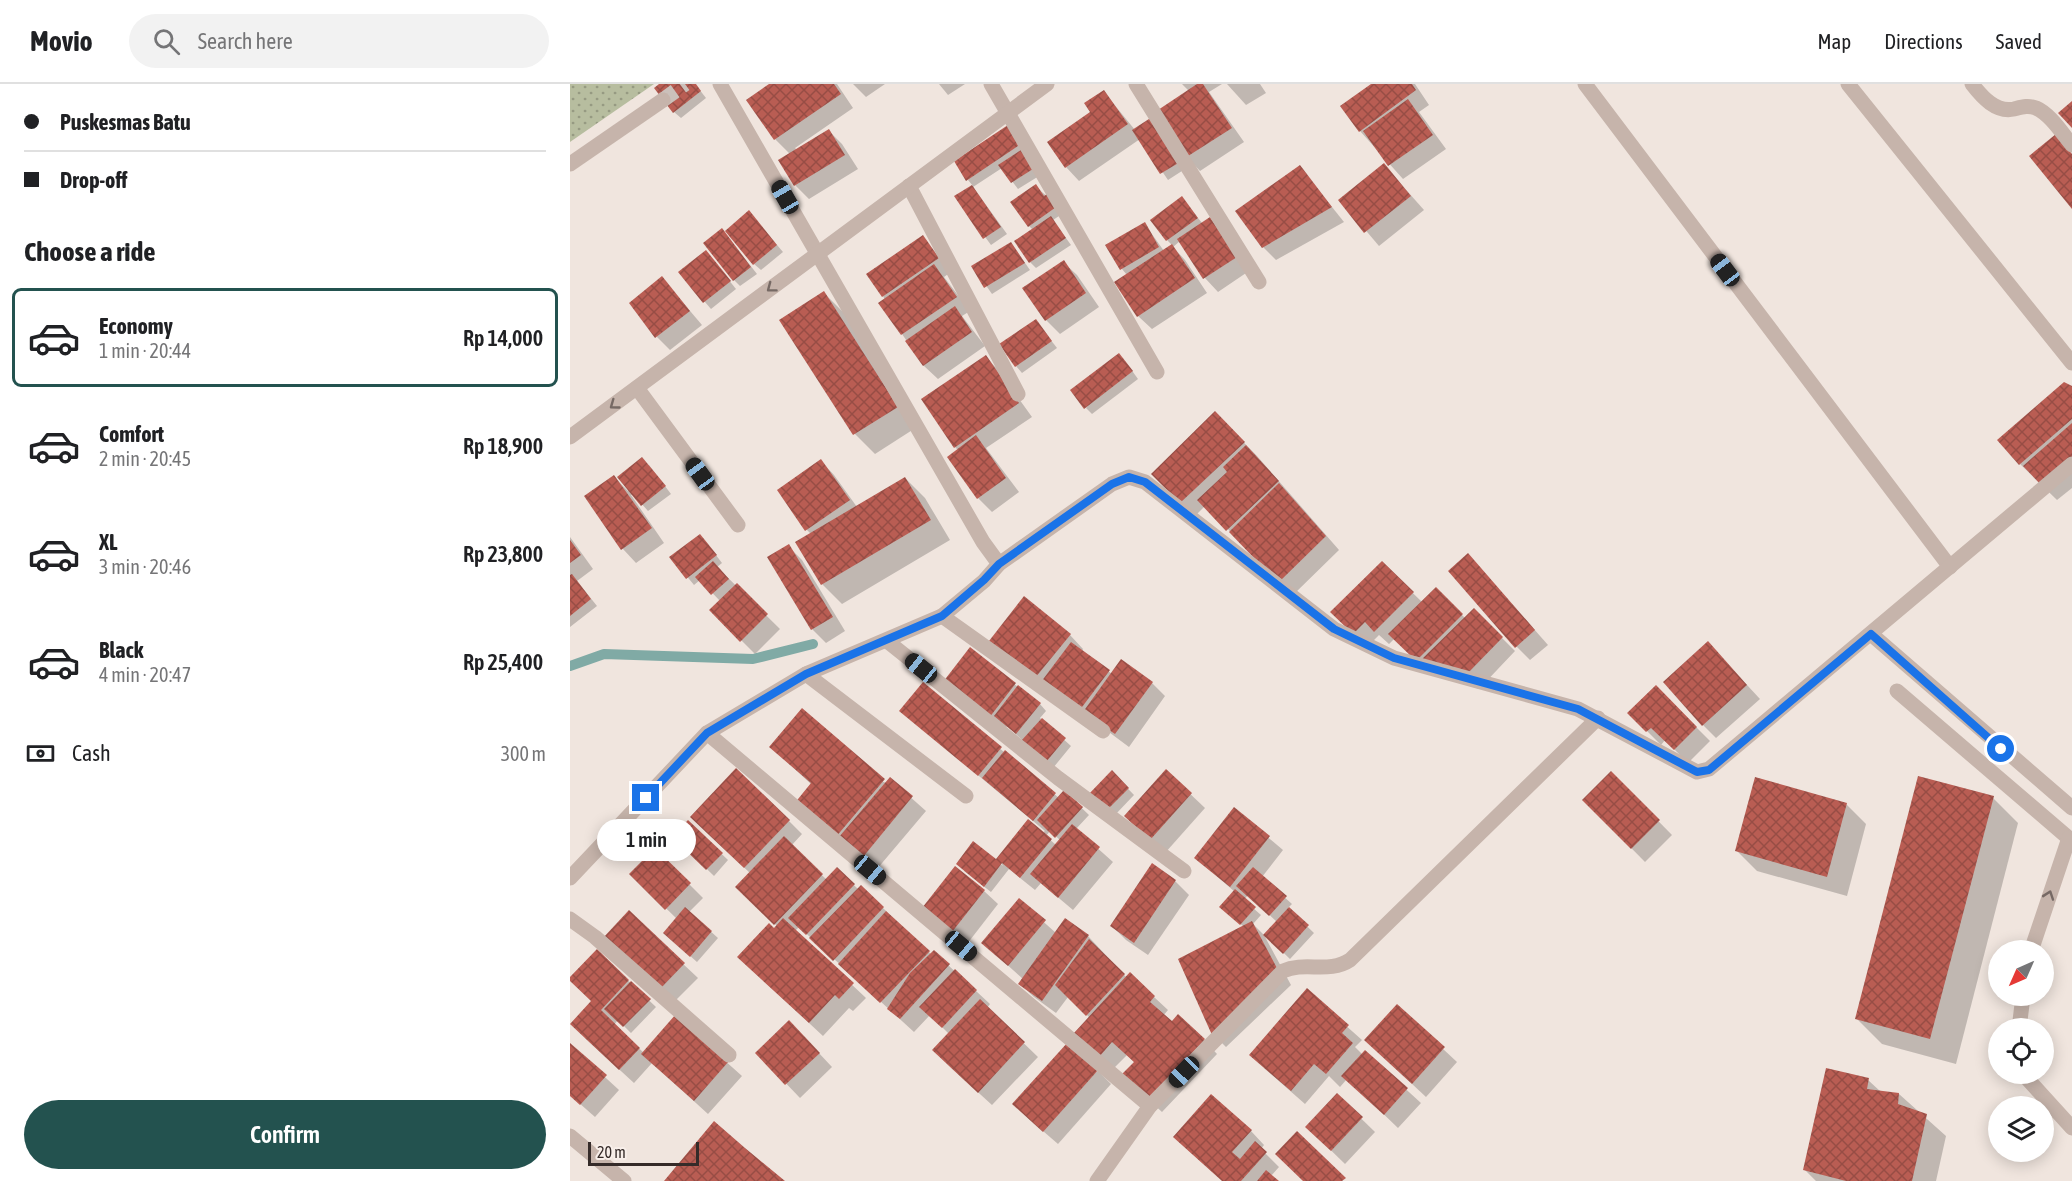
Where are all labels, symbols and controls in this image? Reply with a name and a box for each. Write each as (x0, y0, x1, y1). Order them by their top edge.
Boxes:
search box (129, 14, 549, 68)
text: Movio (30, 25, 93, 57)
icon: search (150, 25, 183, 58)
text: Search here (198, 28, 293, 54)
text: Map (1817, 29, 1851, 53)
text: Directions (1884, 29, 1963, 53)
text: Saved (1996, 29, 2042, 53)
text: Puskesmas Batu (60, 109, 191, 135)
text: Drop-off (60, 167, 127, 193)
car (768, 177, 802, 217)
text: Choose a ride (24, 236, 156, 267)
car (1707, 250, 1743, 290)
one-way arrow (766, 281, 777, 292)
icon: car (27, 311, 81, 365)
text: Economy (99, 313, 173, 339)
text: Rp 14,000 (463, 325, 543, 351)
text: 1 min · 20:44 (99, 339, 191, 362)
one-way arrow (610, 397, 621, 408)
icon: car (27, 419, 81, 473)
text: Comfort (99, 421, 164, 447)
text: Rp 18,900 (463, 433, 543, 459)
text: 2 min · 20:45 (99, 447, 191, 470)
car (682, 454, 718, 494)
icon: car (27, 527, 81, 581)
text: XL (99, 529, 117, 555)
text: Rp 23,800 (463, 541, 543, 567)
text: 3 min · 20:46 (99, 555, 191, 578)
icon: car (27, 635, 81, 689)
text: Black (99, 637, 143, 663)
text: Rp 25,400 (463, 649, 543, 675)
car (901, 650, 941, 686)
text: 4 min · 20:47 (99, 663, 191, 686)
route start (1987, 735, 2014, 762)
icon: cash (24, 737, 57, 770)
text: Cash (72, 740, 111, 766)
text: 300 m (501, 742, 546, 765)
route end (632, 784, 659, 811)
callout: 1 min (596, 819, 695, 861)
text: 1 min (626, 828, 667, 851)
car (850, 852, 890, 888)
one-way arrow (2041, 891, 2054, 901)
car (941, 928, 981, 964)
north arrow (1988, 940, 2054, 1006)
map controls (1988, 940, 2054, 1162)
button: locate (1988, 1018, 2054, 1084)
car (1165, 1053, 1203, 1091)
button: layers (1988, 1096, 2054, 1162)
button: Confirm (24, 1100, 546, 1169)
scale bar (588, 1139, 699, 1166)
text: 20 m (597, 1143, 626, 1161)

